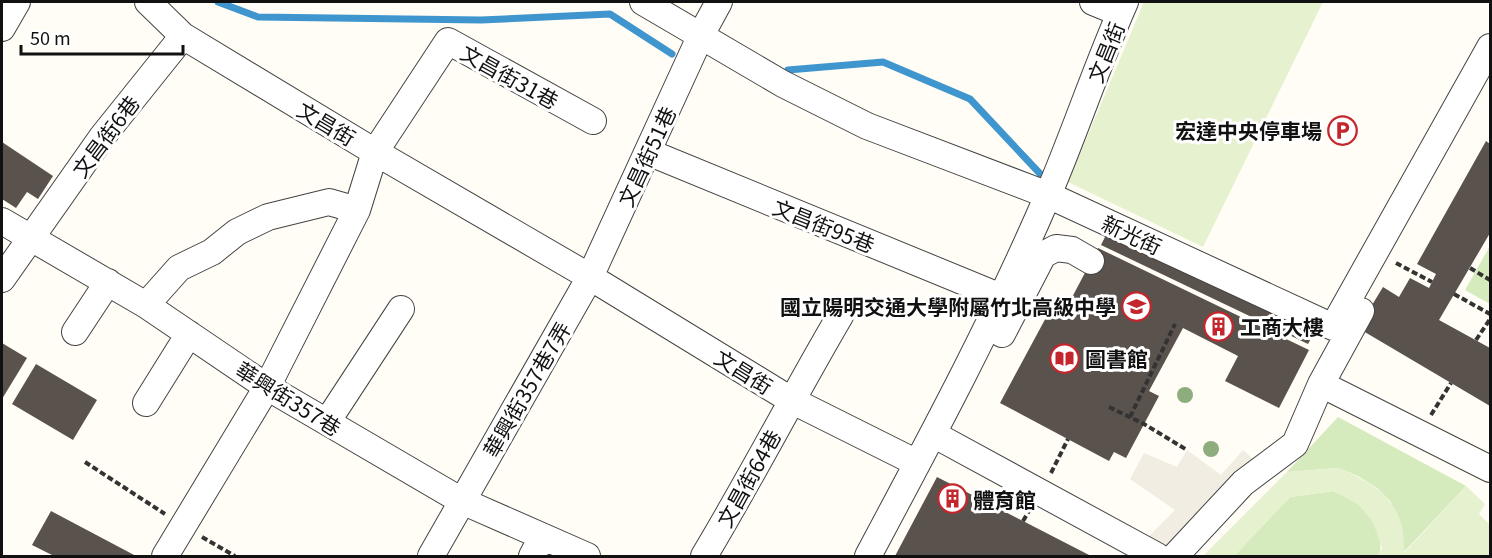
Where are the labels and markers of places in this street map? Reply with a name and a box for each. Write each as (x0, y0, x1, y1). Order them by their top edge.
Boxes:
parking icon: 宏達中央停車場 (1327, 114, 1359, 146)
place label: 宏達中央停車場 (1175, 115, 1322, 145)
school or university icon: 國立陽明交通大學附屬竹北高級中學 (1121, 290, 1153, 322)
place label: 國立陽明交通大學附屬竹北高級中學 (780, 291, 1116, 321)
building icon: 工商大樓 (1203, 310, 1235, 342)
place label: 工商大樓 (1240, 311, 1324, 341)
library icon: 圖書館 (1048, 342, 1080, 374)
place label: 圖書館 (1085, 343, 1148, 373)
building icon: 體育館 (936, 483, 968, 515)
place label: 體育館 (973, 484, 1036, 514)

